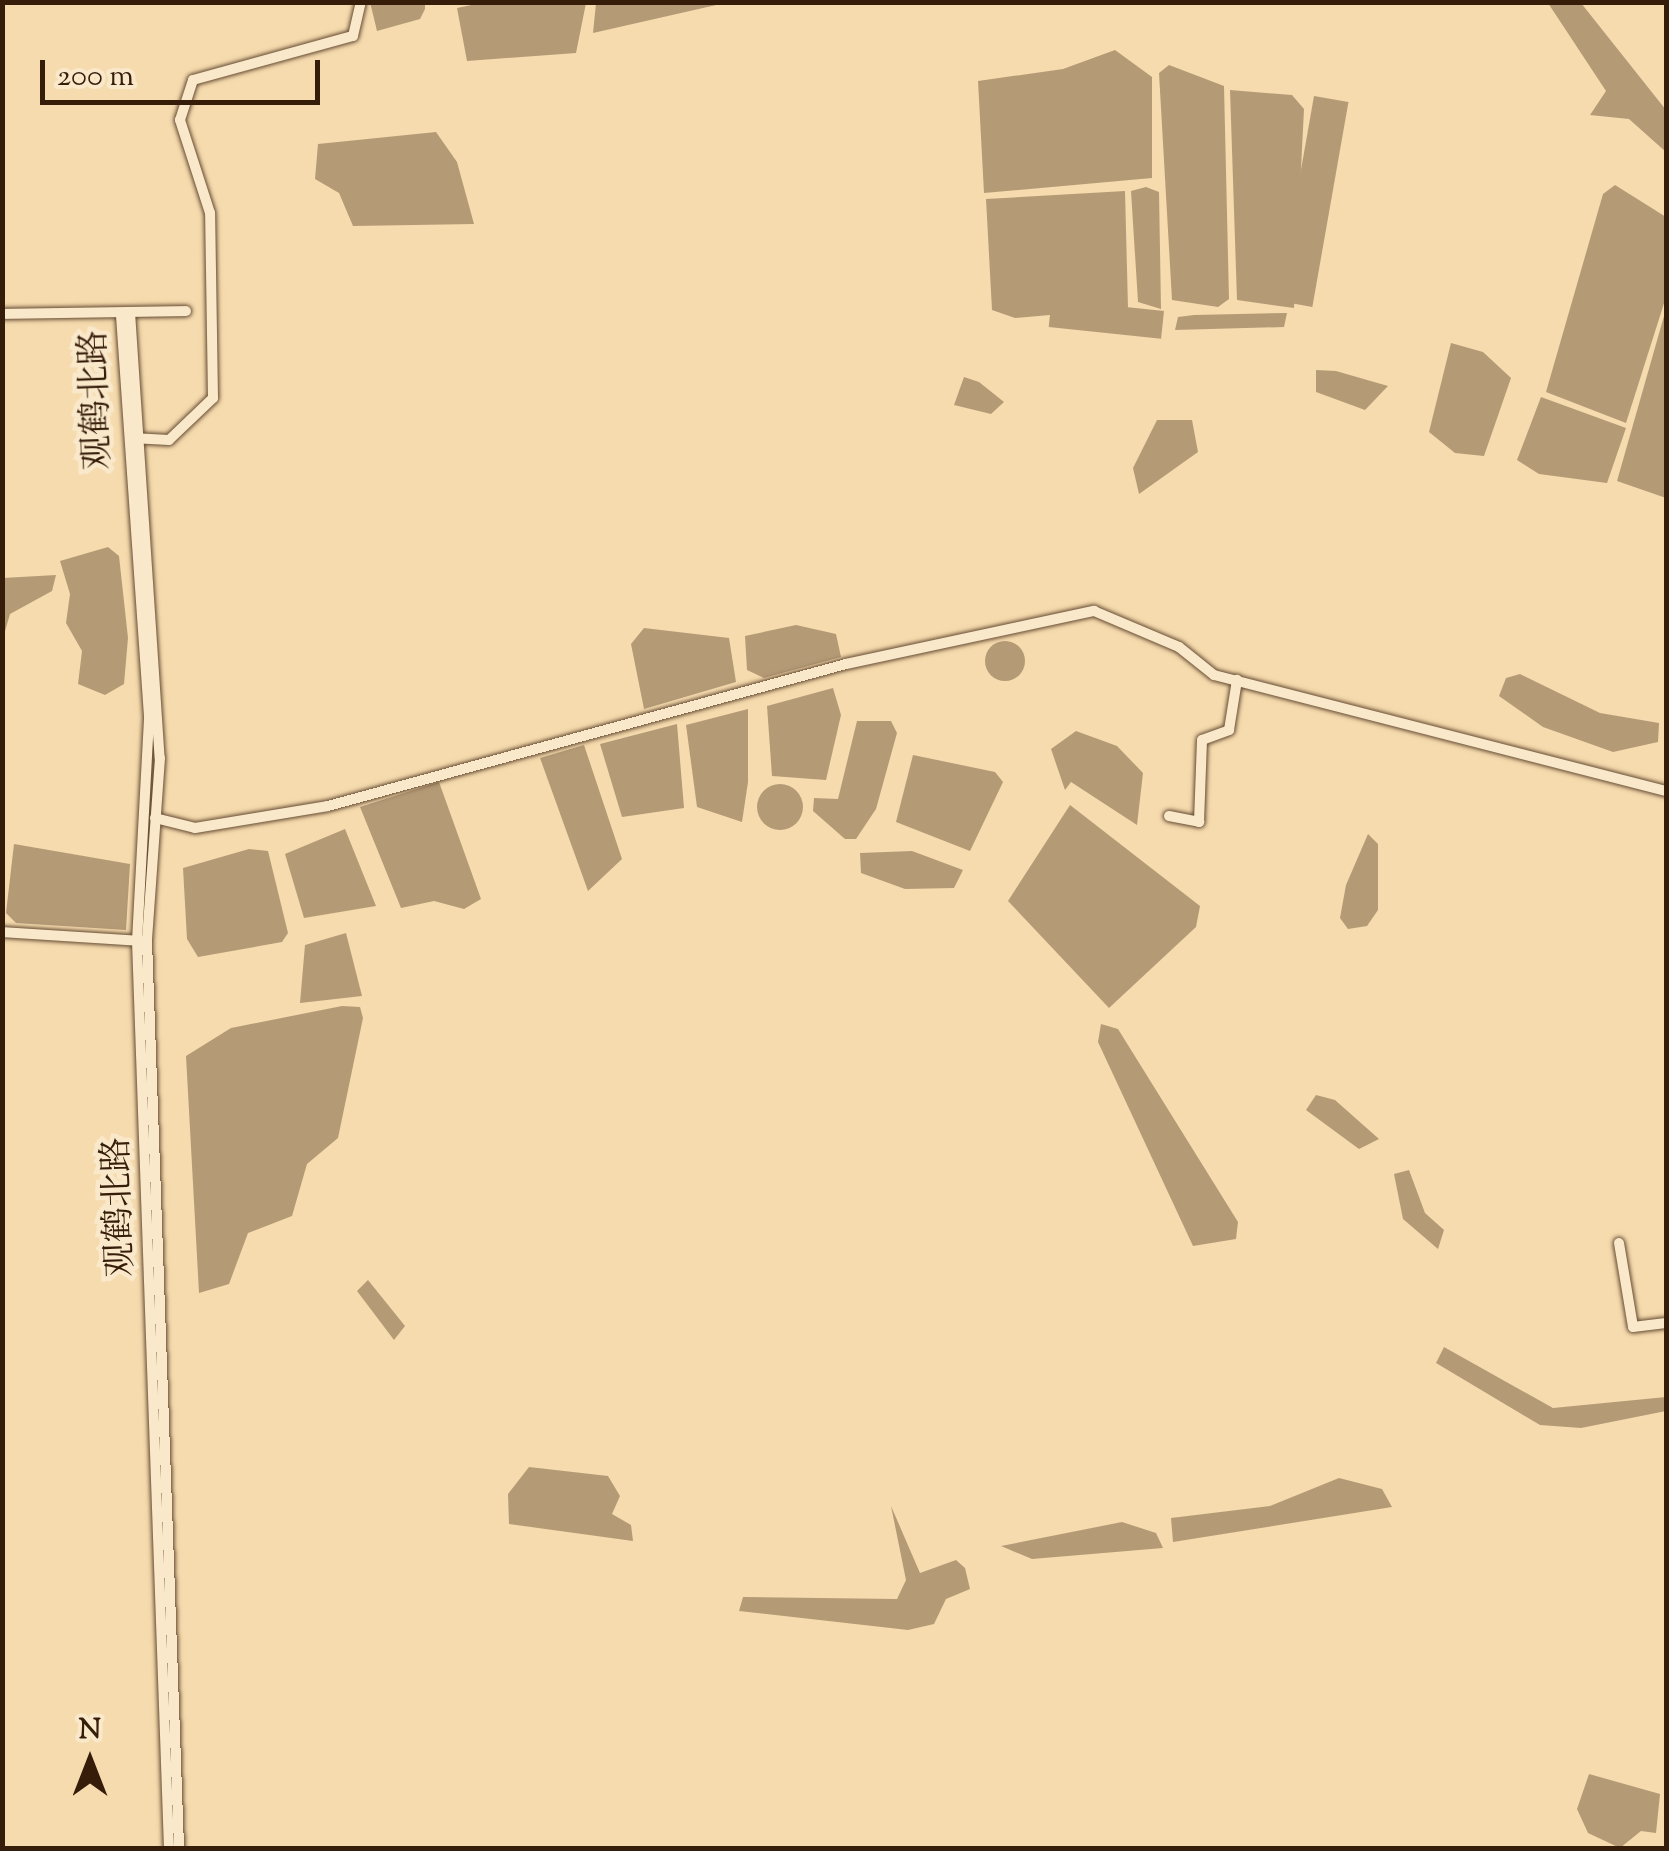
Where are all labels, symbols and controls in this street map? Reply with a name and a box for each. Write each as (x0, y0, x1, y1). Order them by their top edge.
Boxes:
scale bar (45, 40, 325, 102)
text: 200 m (57, 56, 134, 99)
street label: 观鹤北路 (75, 329, 121, 471)
street label: 观鹤北路 (98, 1136, 144, 1278)
north arrow (40, 1711, 140, 1811)
text: N (79, 1711, 101, 1751)

